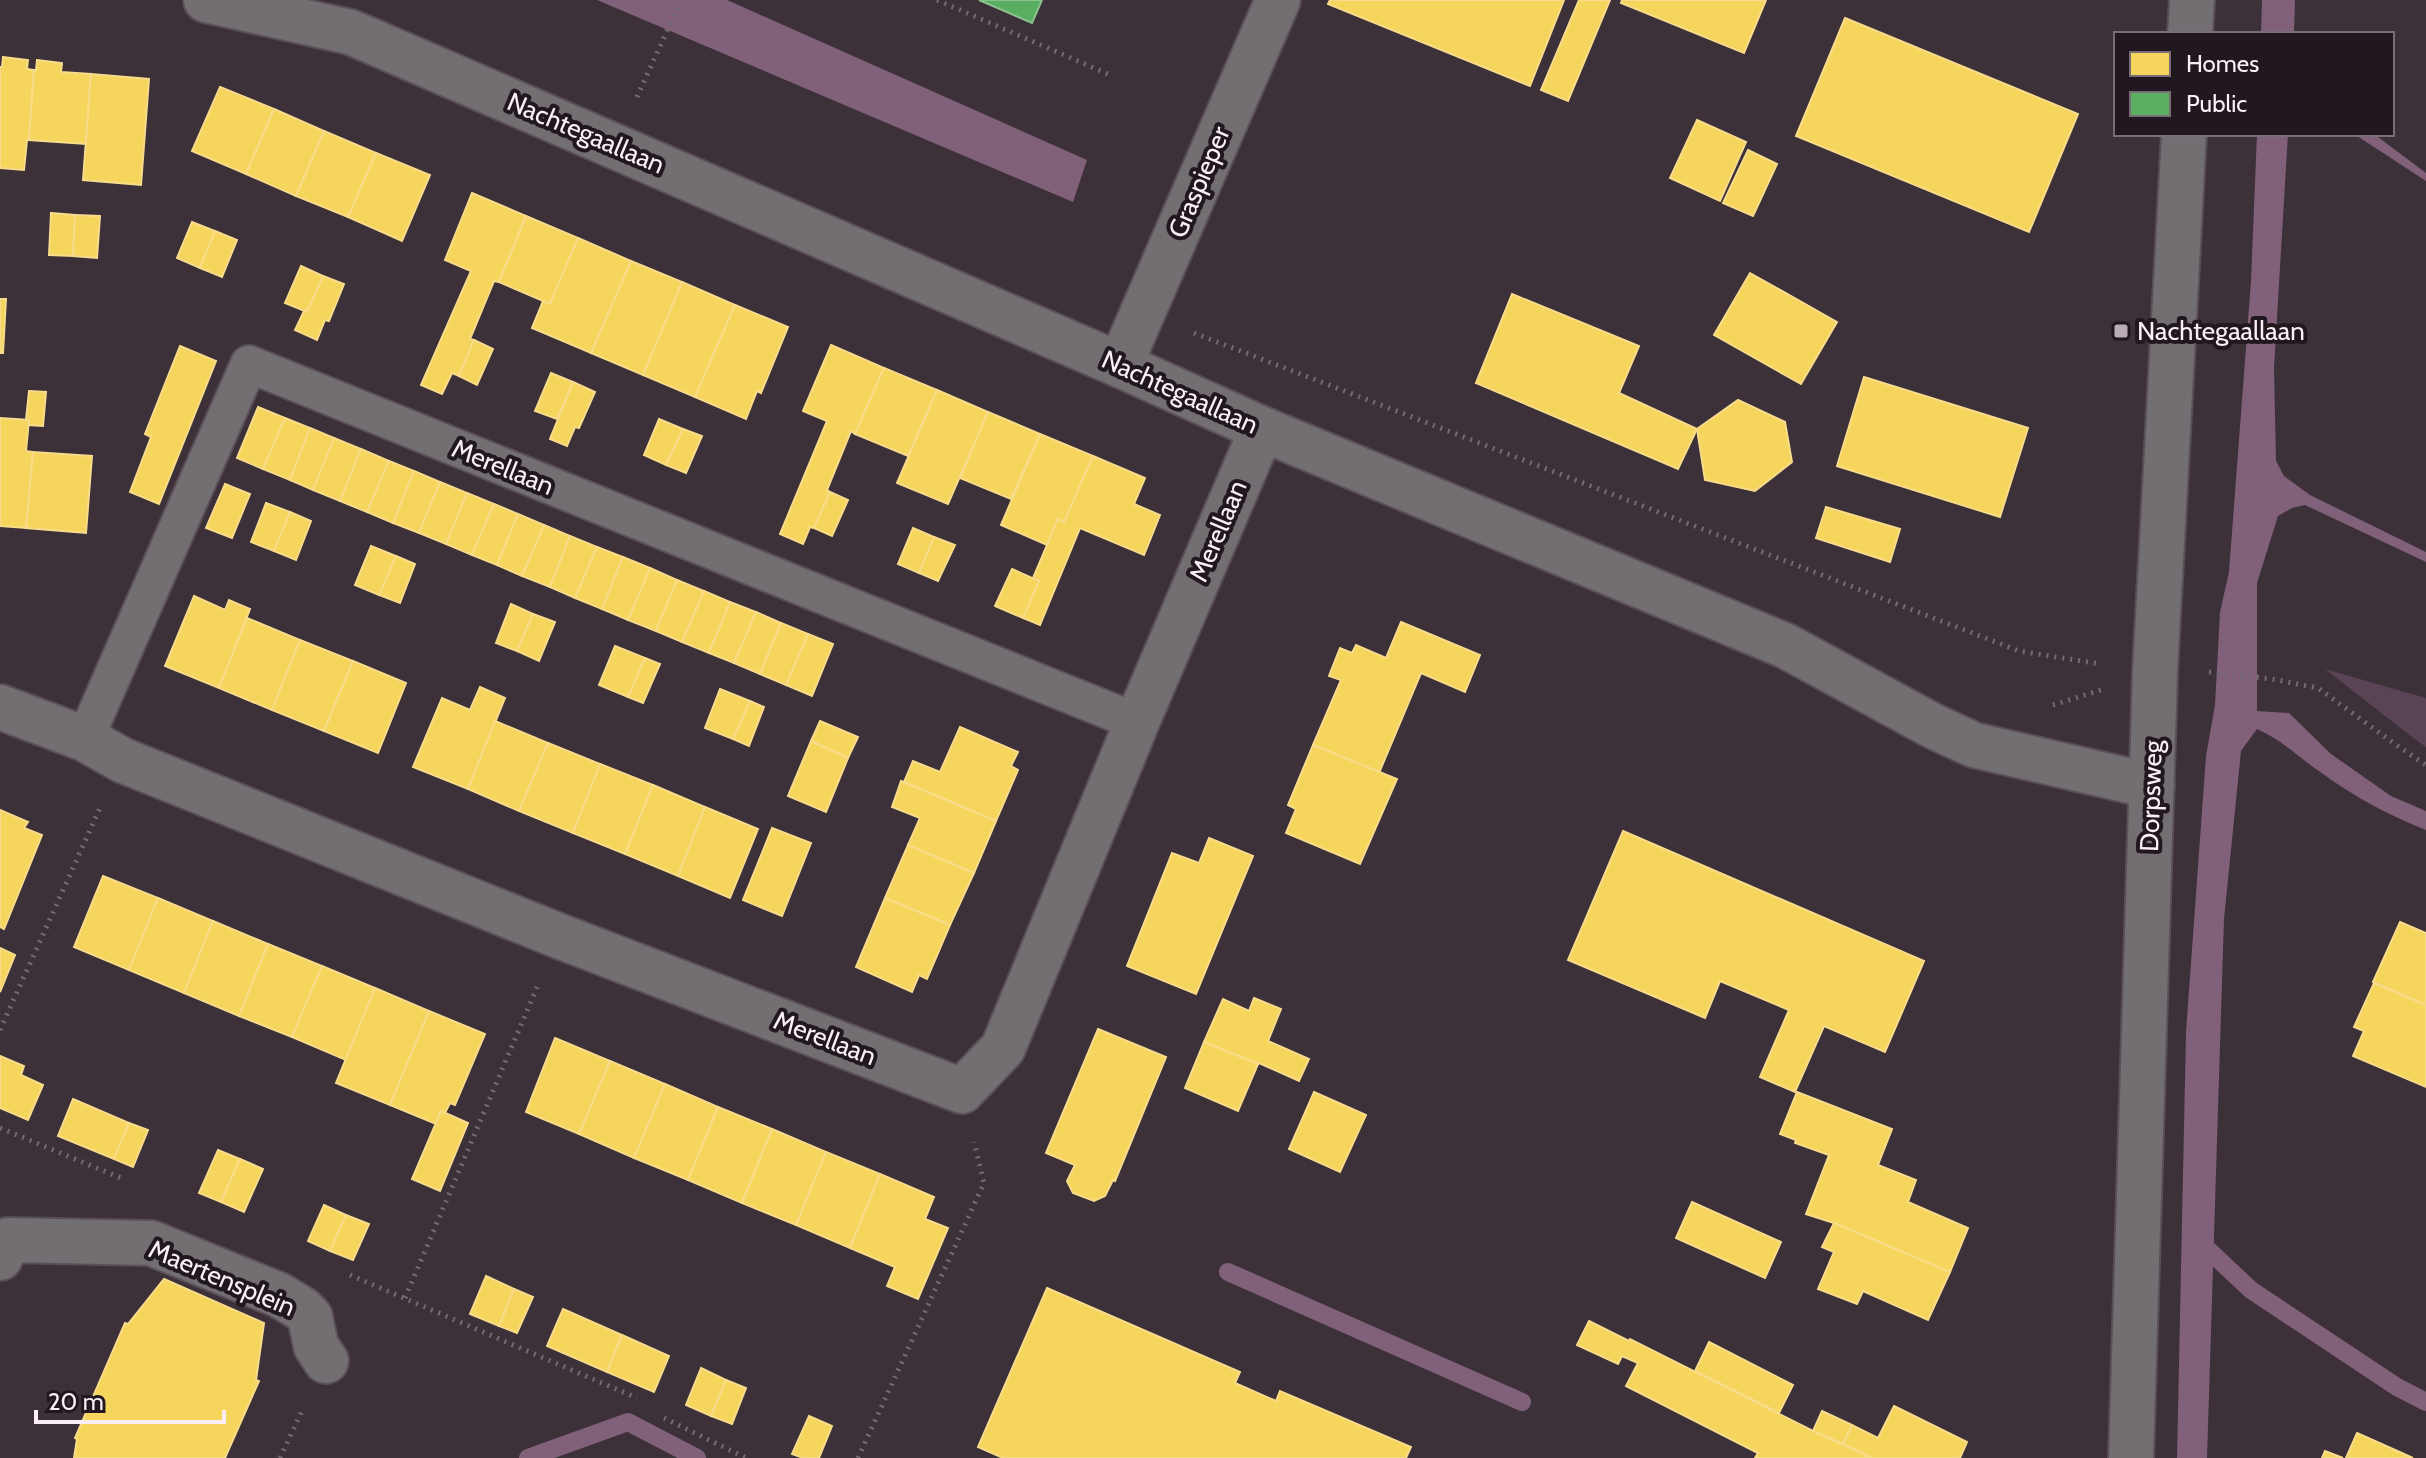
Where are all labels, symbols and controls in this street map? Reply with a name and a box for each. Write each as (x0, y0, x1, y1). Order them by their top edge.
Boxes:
legend (2114, 32, 2394, 136)
text: Homes (2186, 49, 2259, 78)
street label: Nachtegaallaan (502, 85, 670, 181)
text: Public (2186, 89, 2247, 118)
street label: Graspieper (1161, 121, 1237, 243)
place label: Nachtegaallaan (2137, 315, 2305, 347)
marker: Nachtegaallaan (2112, 322, 2130, 340)
street label: Nachtegaallaan (1097, 343, 1263, 441)
street label: Merellaan (447, 432, 559, 502)
street label: Merellaan (1182, 475, 1254, 587)
street label: Dorpsweg (2133, 739, 2169, 852)
street label: Merellaan (769, 1004, 881, 1072)
street label: Maertensplein (144, 1233, 300, 1323)
scale bar (36, 1374, 224, 1424)
text: 20 m (48, 1387, 104, 1416)

